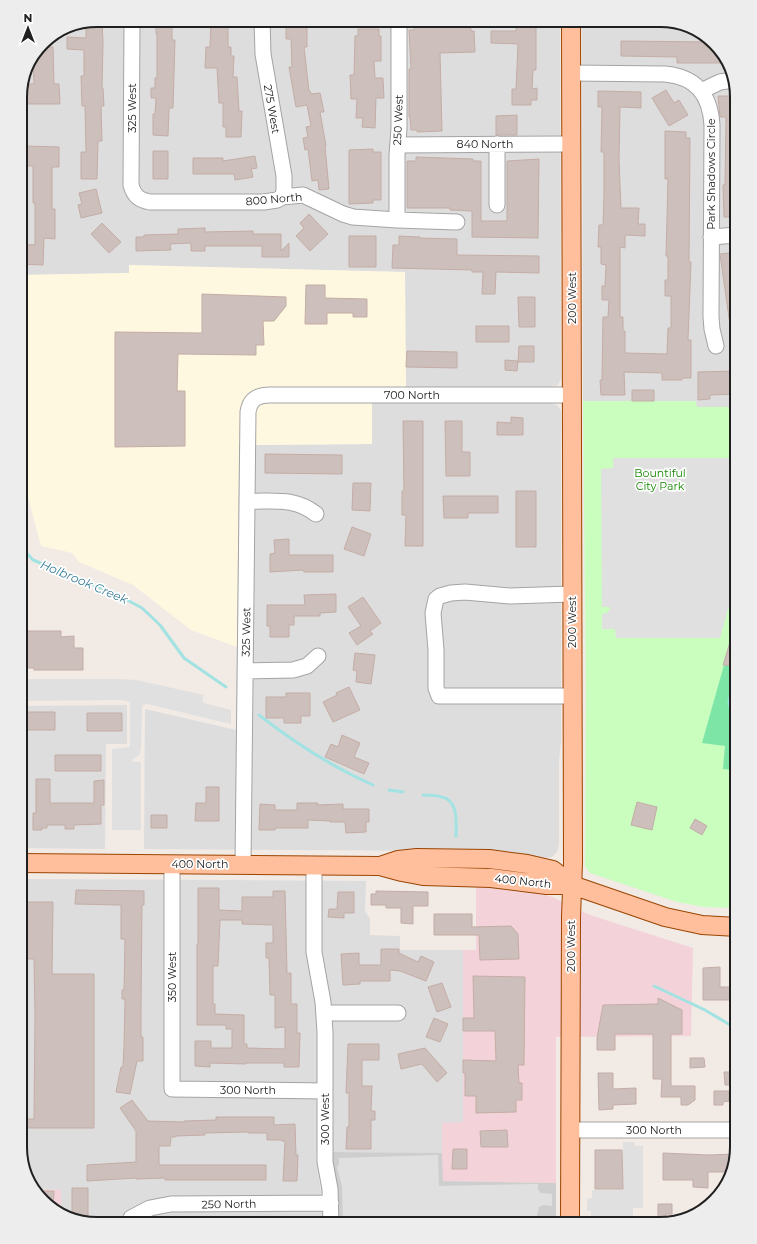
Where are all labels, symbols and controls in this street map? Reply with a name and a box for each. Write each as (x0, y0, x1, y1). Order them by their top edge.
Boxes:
north arrow (8, 8, 48, 48)
text: N (24, 11, 32, 25)
street label: 325 West (125, 83, 139, 133)
street label: 275 West (261, 83, 283, 135)
street label: 250 West (390, 94, 406, 146)
street label: Park Shadows Circle (704, 118, 718, 230)
street label: 840 North (457, 137, 513, 151)
street label: 800 North (245, 190, 303, 208)
street label: 200 West (565, 272, 579, 324)
street label: 700 North (384, 388, 440, 402)
park label: Bountiful City Park (634, 466, 686, 493)
water label: Holbrook Creek (38, 556, 131, 607)
street label: 200 West (565, 596, 579, 648)
street label: 325 West (239, 607, 253, 657)
street label: 400 North (171, 857, 229, 871)
street label: 400 North (494, 871, 552, 891)
street label: 200 West (564, 920, 578, 972)
street label: 350 West (165, 951, 179, 1002)
street label: 300 North (220, 1083, 276, 1097)
street label: 300 West (318, 1093, 332, 1145)
street label: 300 North (626, 1123, 682, 1137)
street label: 250 North (201, 1197, 257, 1211)

